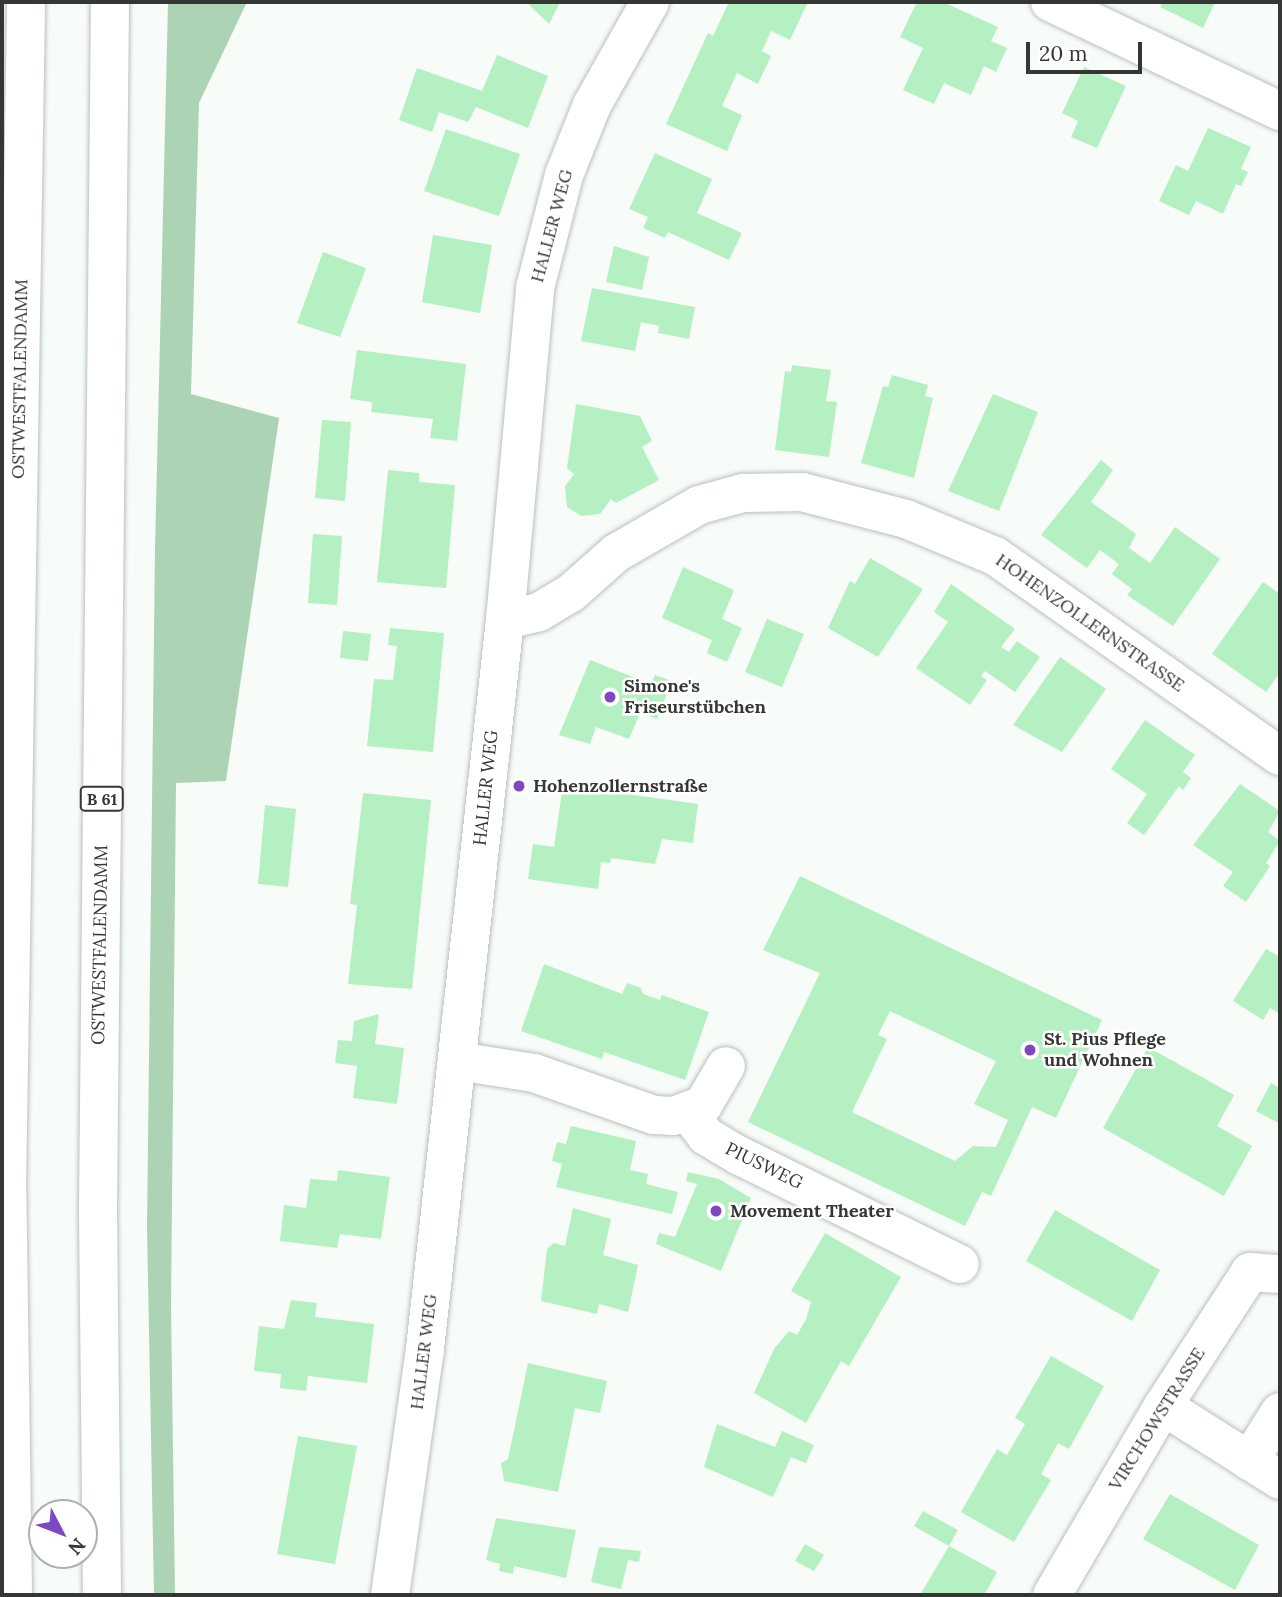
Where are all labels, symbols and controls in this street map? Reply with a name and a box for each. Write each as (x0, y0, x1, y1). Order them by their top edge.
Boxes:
scale bar (1030, 28, 1146, 72)
text: 20 m (1039, 40, 1088, 67)
street label: HALLER WEG (527, 167, 577, 285)
street label: OSTWESTFALENDAMM (7, 279, 33, 479)
street label: HOHENZOLLERNSTRASSE (991, 549, 1189, 697)
place label: Simone's Friseurstübchen (624, 676, 766, 718)
marker: Simone's Friseurstübchen (602, 689, 618, 705)
street label: HALLER WEG (469, 729, 503, 847)
place label: Hohenzollernstraße (533, 775, 708, 797)
marker: Hohenzollernstraße (511, 778, 527, 794)
road number: B 61 (79, 786, 125, 812)
street label: OSTWESTFALENDAMM (87, 845, 113, 1045)
place label: St. Pius Pflege und Wohnen (1044, 1029, 1166, 1072)
marker: St. Pius Pflege und Wohnen (1022, 1042, 1038, 1058)
street label: PIUSWEG (722, 1138, 806, 1194)
place label: Movement Theater (730, 1200, 894, 1222)
marker: Movement Theater (708, 1203, 724, 1219)
street label: HALLER WEG (406, 1293, 442, 1411)
street label: VIRCHOWSTRASSE (1104, 1344, 1210, 1494)
north arrow (28, 1499, 98, 1569)
text: N (63, 1533, 91, 1560)

